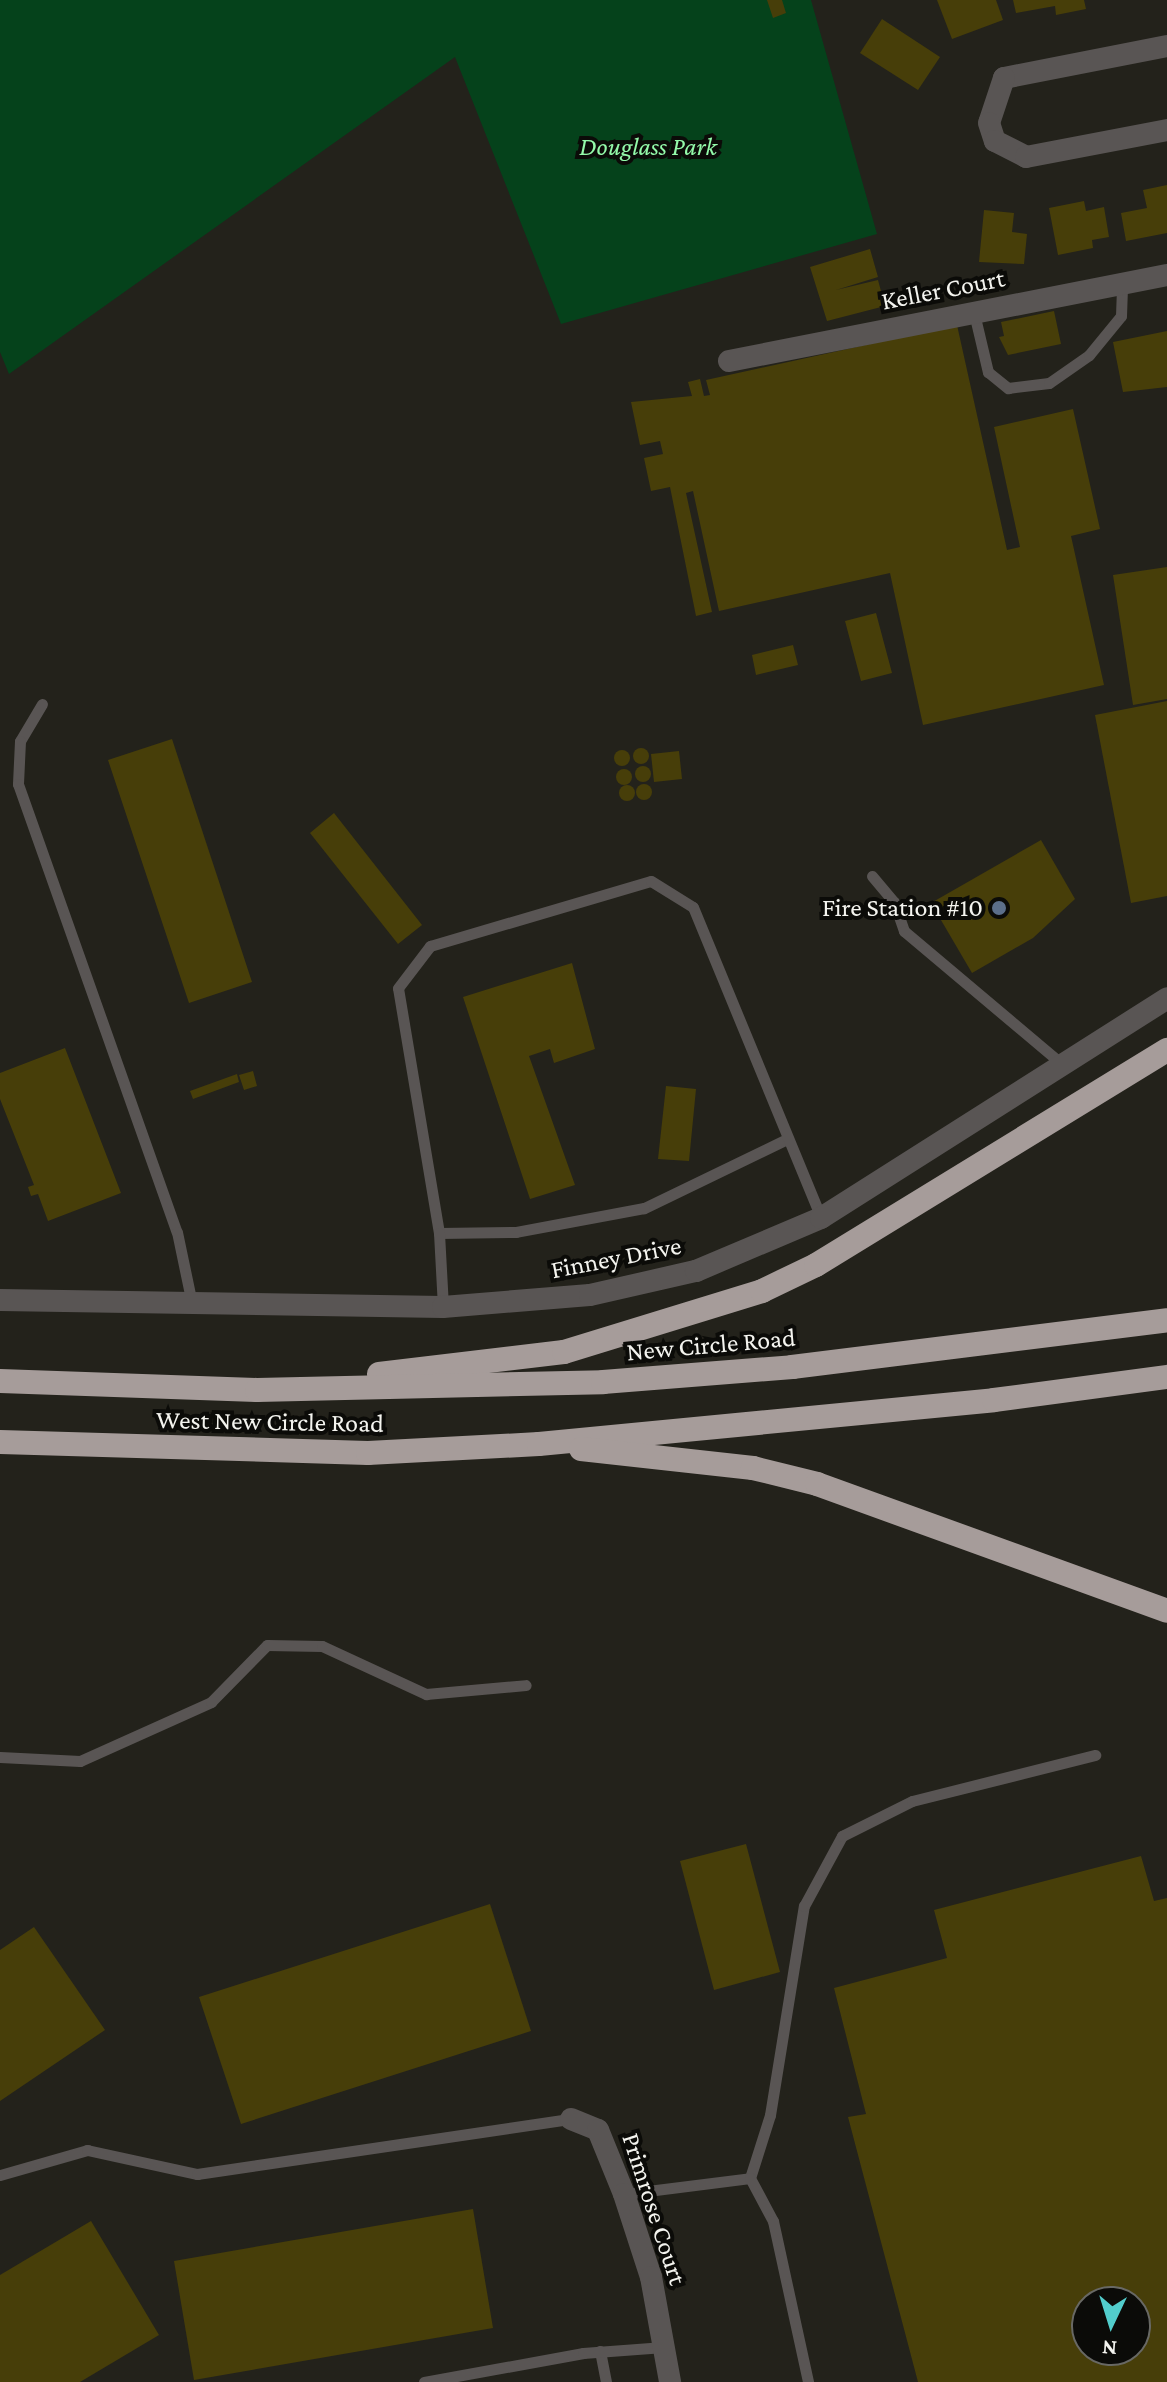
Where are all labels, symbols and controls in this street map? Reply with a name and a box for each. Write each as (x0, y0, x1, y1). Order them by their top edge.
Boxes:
park label: Douglass Park (579, 131, 717, 163)
street label: Keller Court (879, 263, 1007, 317)
place label: Fire Station #10 (822, 892, 983, 924)
marker: Fire Station #10 (990, 899, 1008, 917)
street label: Finney Drive (548, 1230, 684, 1286)
street label: New Circle Road (625, 1322, 797, 1368)
street label: West New Circle Road (156, 1404, 384, 1440)
street label: Primrose Court (615, 2129, 693, 2289)
north arrow (1071, 2286, 1151, 2366)
text: N (1101, 2335, 1118, 2361)

